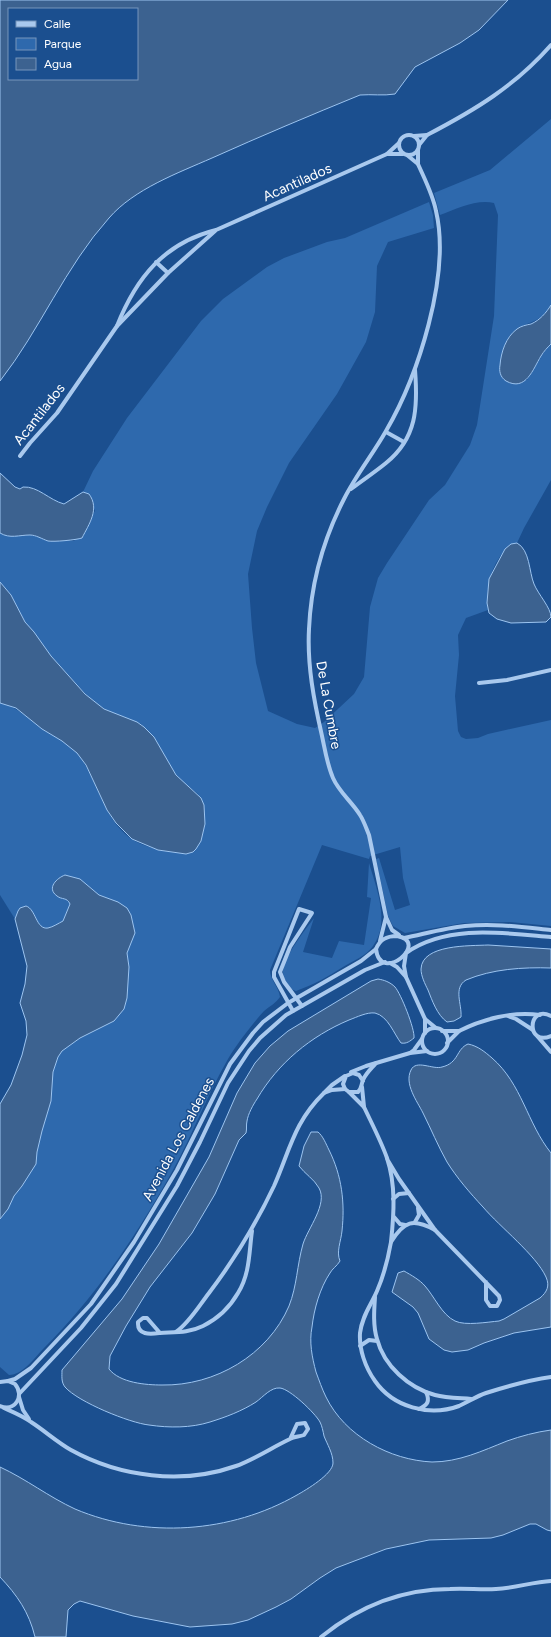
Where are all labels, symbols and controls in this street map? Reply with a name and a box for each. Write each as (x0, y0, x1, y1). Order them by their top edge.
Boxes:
legend (8, 8, 138, 80)
text: Calle (44, 17, 71, 31)
text: Parque (44, 37, 82, 51)
text: Agua (44, 57, 72, 71)
street label: Acantilados (260, 160, 334, 205)
street label: Acantilados (10, 380, 69, 449)
street label: De La Cumbre (312, 660, 345, 751)
street label: Avenida Los Caldenes (139, 1075, 218, 1204)

